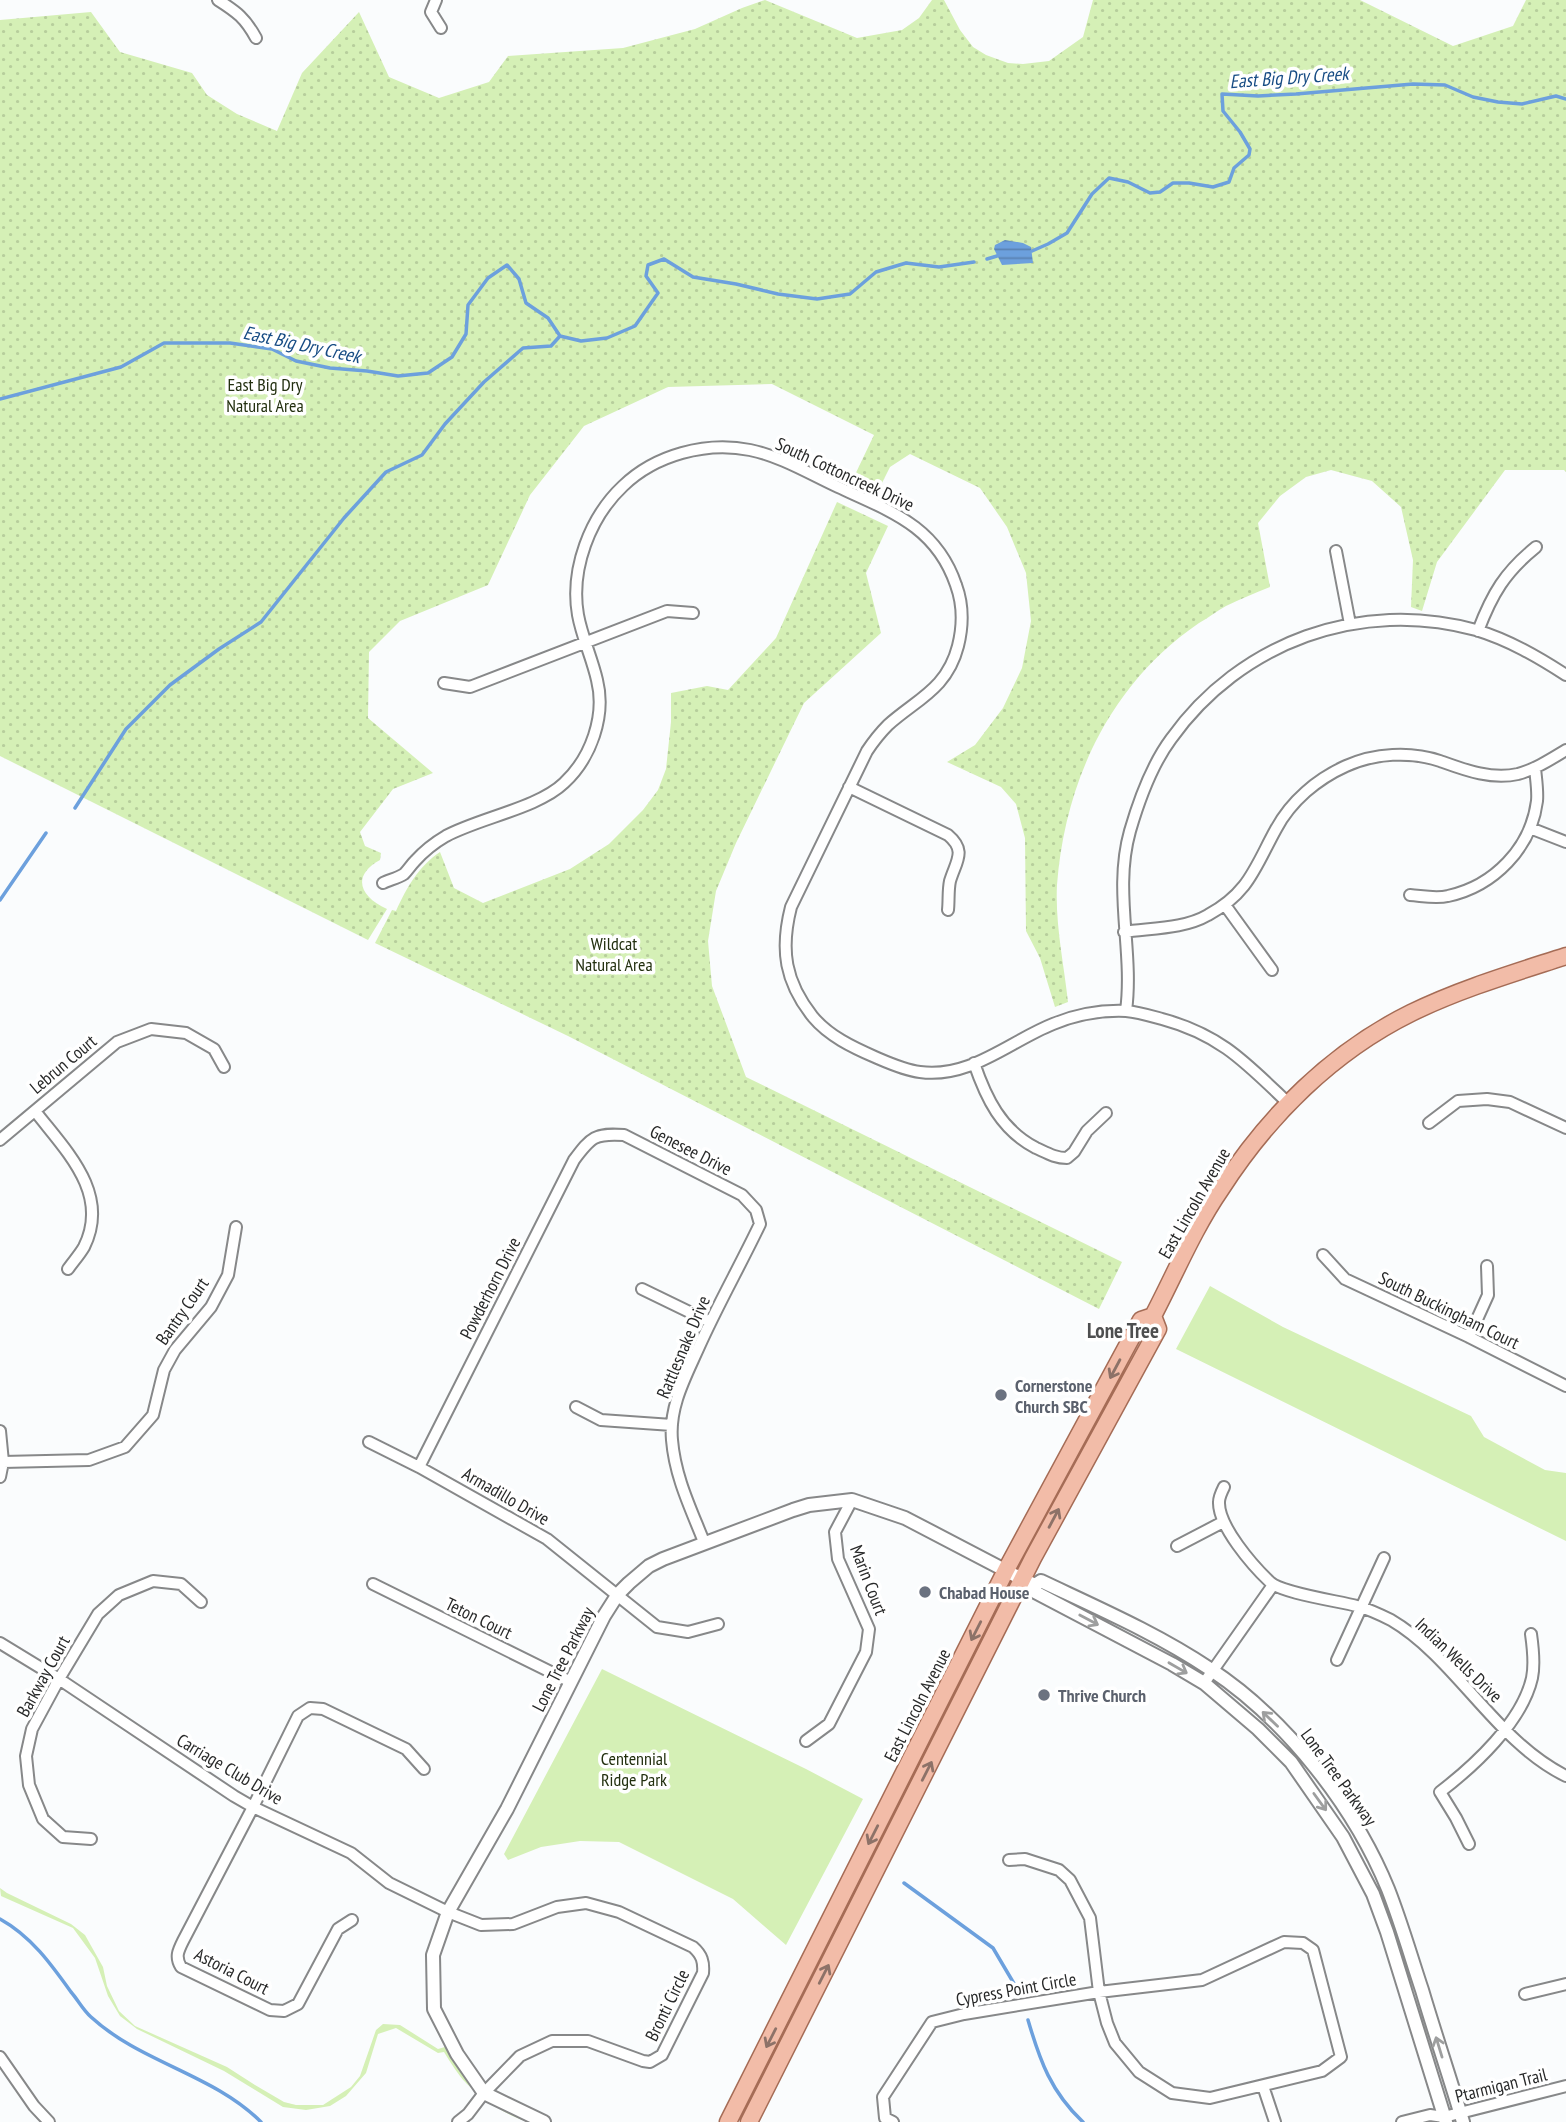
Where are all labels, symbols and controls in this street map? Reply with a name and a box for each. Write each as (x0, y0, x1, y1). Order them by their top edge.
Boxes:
water label: East Big Dry Creek (1229, 61, 1352, 93)
water label: East Big Dry Creek (241, 320, 365, 369)
park label: East Big Dry Natural Area (226, 373, 304, 417)
street label: South Cottoncreek Drive (772, 432, 918, 516)
park label: Wildcat Natural Area (575, 932, 653, 976)
street label: Lebrun Court (25, 1029, 101, 1099)
street label: Genesee Drive (646, 1120, 736, 1180)
street label: East Lincoln Avenue (1153, 1144, 1235, 1262)
street label: Powderhorn Drive (455, 1233, 525, 1343)
street label: South Buckingham Court (1375, 1266, 1523, 1354)
street label: Bantry Court (150, 1273, 214, 1349)
street label: Rattlesnake Drive (651, 1292, 715, 1402)
district label: Lone Tree (1087, 1317, 1159, 1344)
one-way arrow (1108, 1358, 1121, 1379)
place label: Cornerstone Church SBC (1015, 1374, 1093, 1418)
marker: Cornerstone Church SBC (993, 1387, 1009, 1403)
street label: Armadillo Drive (458, 1462, 554, 1530)
one-way arrow (1048, 1508, 1061, 1529)
street label: Marin Court (845, 1542, 893, 1618)
place label: Chabad House (939, 1581, 1030, 1604)
marker: Chabad House (917, 1584, 933, 1600)
street label: Teton Court (442, 1592, 516, 1644)
street label: Lone Tree Parkway (527, 1603, 599, 1715)
one-way arrow (1078, 1613, 1098, 1627)
street label: Indian Wells Drive (1411, 1613, 1507, 1707)
one-way arrow (968, 1620, 982, 1641)
street label: Barkway Court (11, 1631, 75, 1721)
street label: East Lincoln Avenue (879, 1645, 955, 1765)
one-way arrow (1168, 1661, 1188, 1675)
place label: Thrive Church (1058, 1684, 1146, 1707)
marker: Thrive Church (1036, 1687, 1052, 1703)
one-way arrow (1262, 1711, 1279, 1728)
street label: Lone Tree Parkway (1296, 1724, 1382, 1830)
street label: Carriage Club Drive (173, 1728, 287, 1810)
park label: Centennial Ridge Park (601, 1747, 668, 1791)
one-way arrow (920, 1761, 934, 1781)
one-way arrow (1312, 1792, 1327, 1811)
one-way arrow (866, 1824, 880, 1844)
street label: Astoria Court (191, 1942, 273, 2000)
one-way arrow (817, 1964, 831, 1984)
street label: Bronti Circle (640, 1965, 694, 2045)
street label: Cypress Point Circle (954, 1967, 1078, 2011)
one-way arrow (763, 2027, 777, 2048)
one-way arrow (1432, 2037, 1445, 2059)
street label: Ptarmigan Trail (1453, 2062, 1550, 2108)

